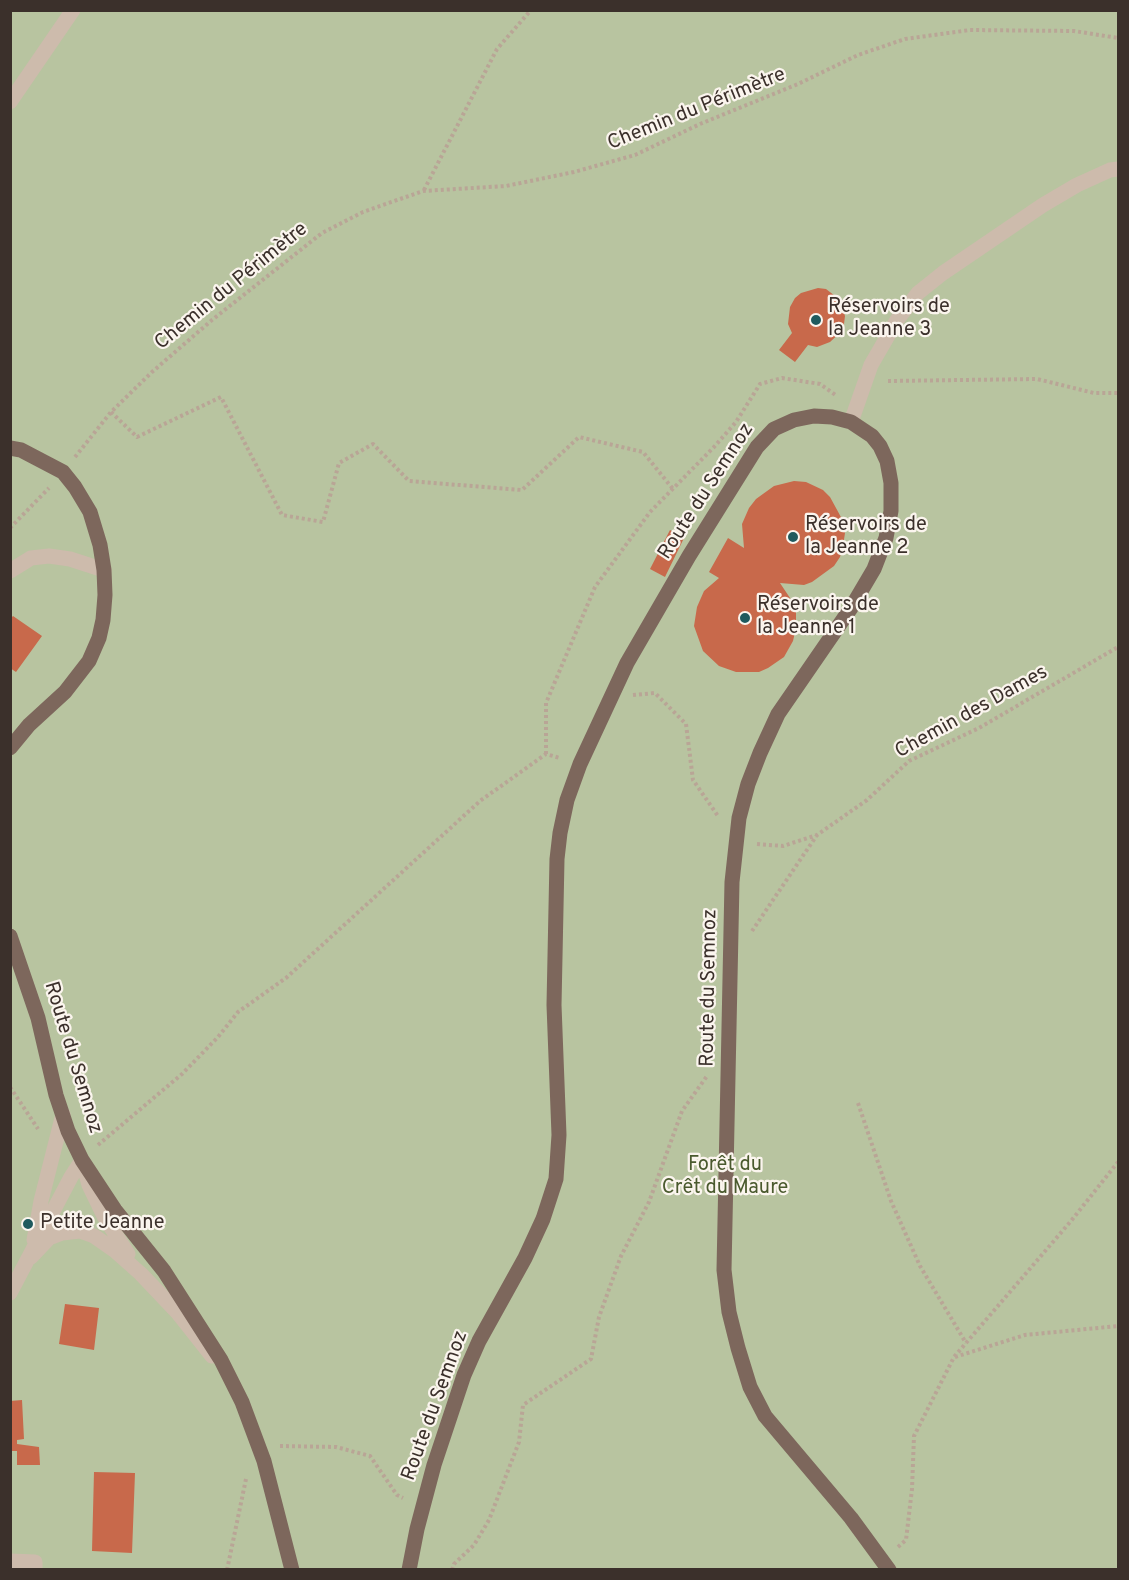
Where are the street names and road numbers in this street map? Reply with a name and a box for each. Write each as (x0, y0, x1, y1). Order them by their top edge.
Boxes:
street label: Chemin du Périmètre (605, 63, 789, 157)
street label: Chemin du Périmètre (151, 218, 313, 356)
street label: Route du Semnoz (654, 419, 760, 565)
street label: Chemin des Dames (892, 661, 1052, 765)
street label: Route du Semnoz (697, 909, 723, 1067)
street label: Route du Semnoz (37, 979, 107, 1137)
street label: Route du Semnoz (398, 1328, 474, 1484)

